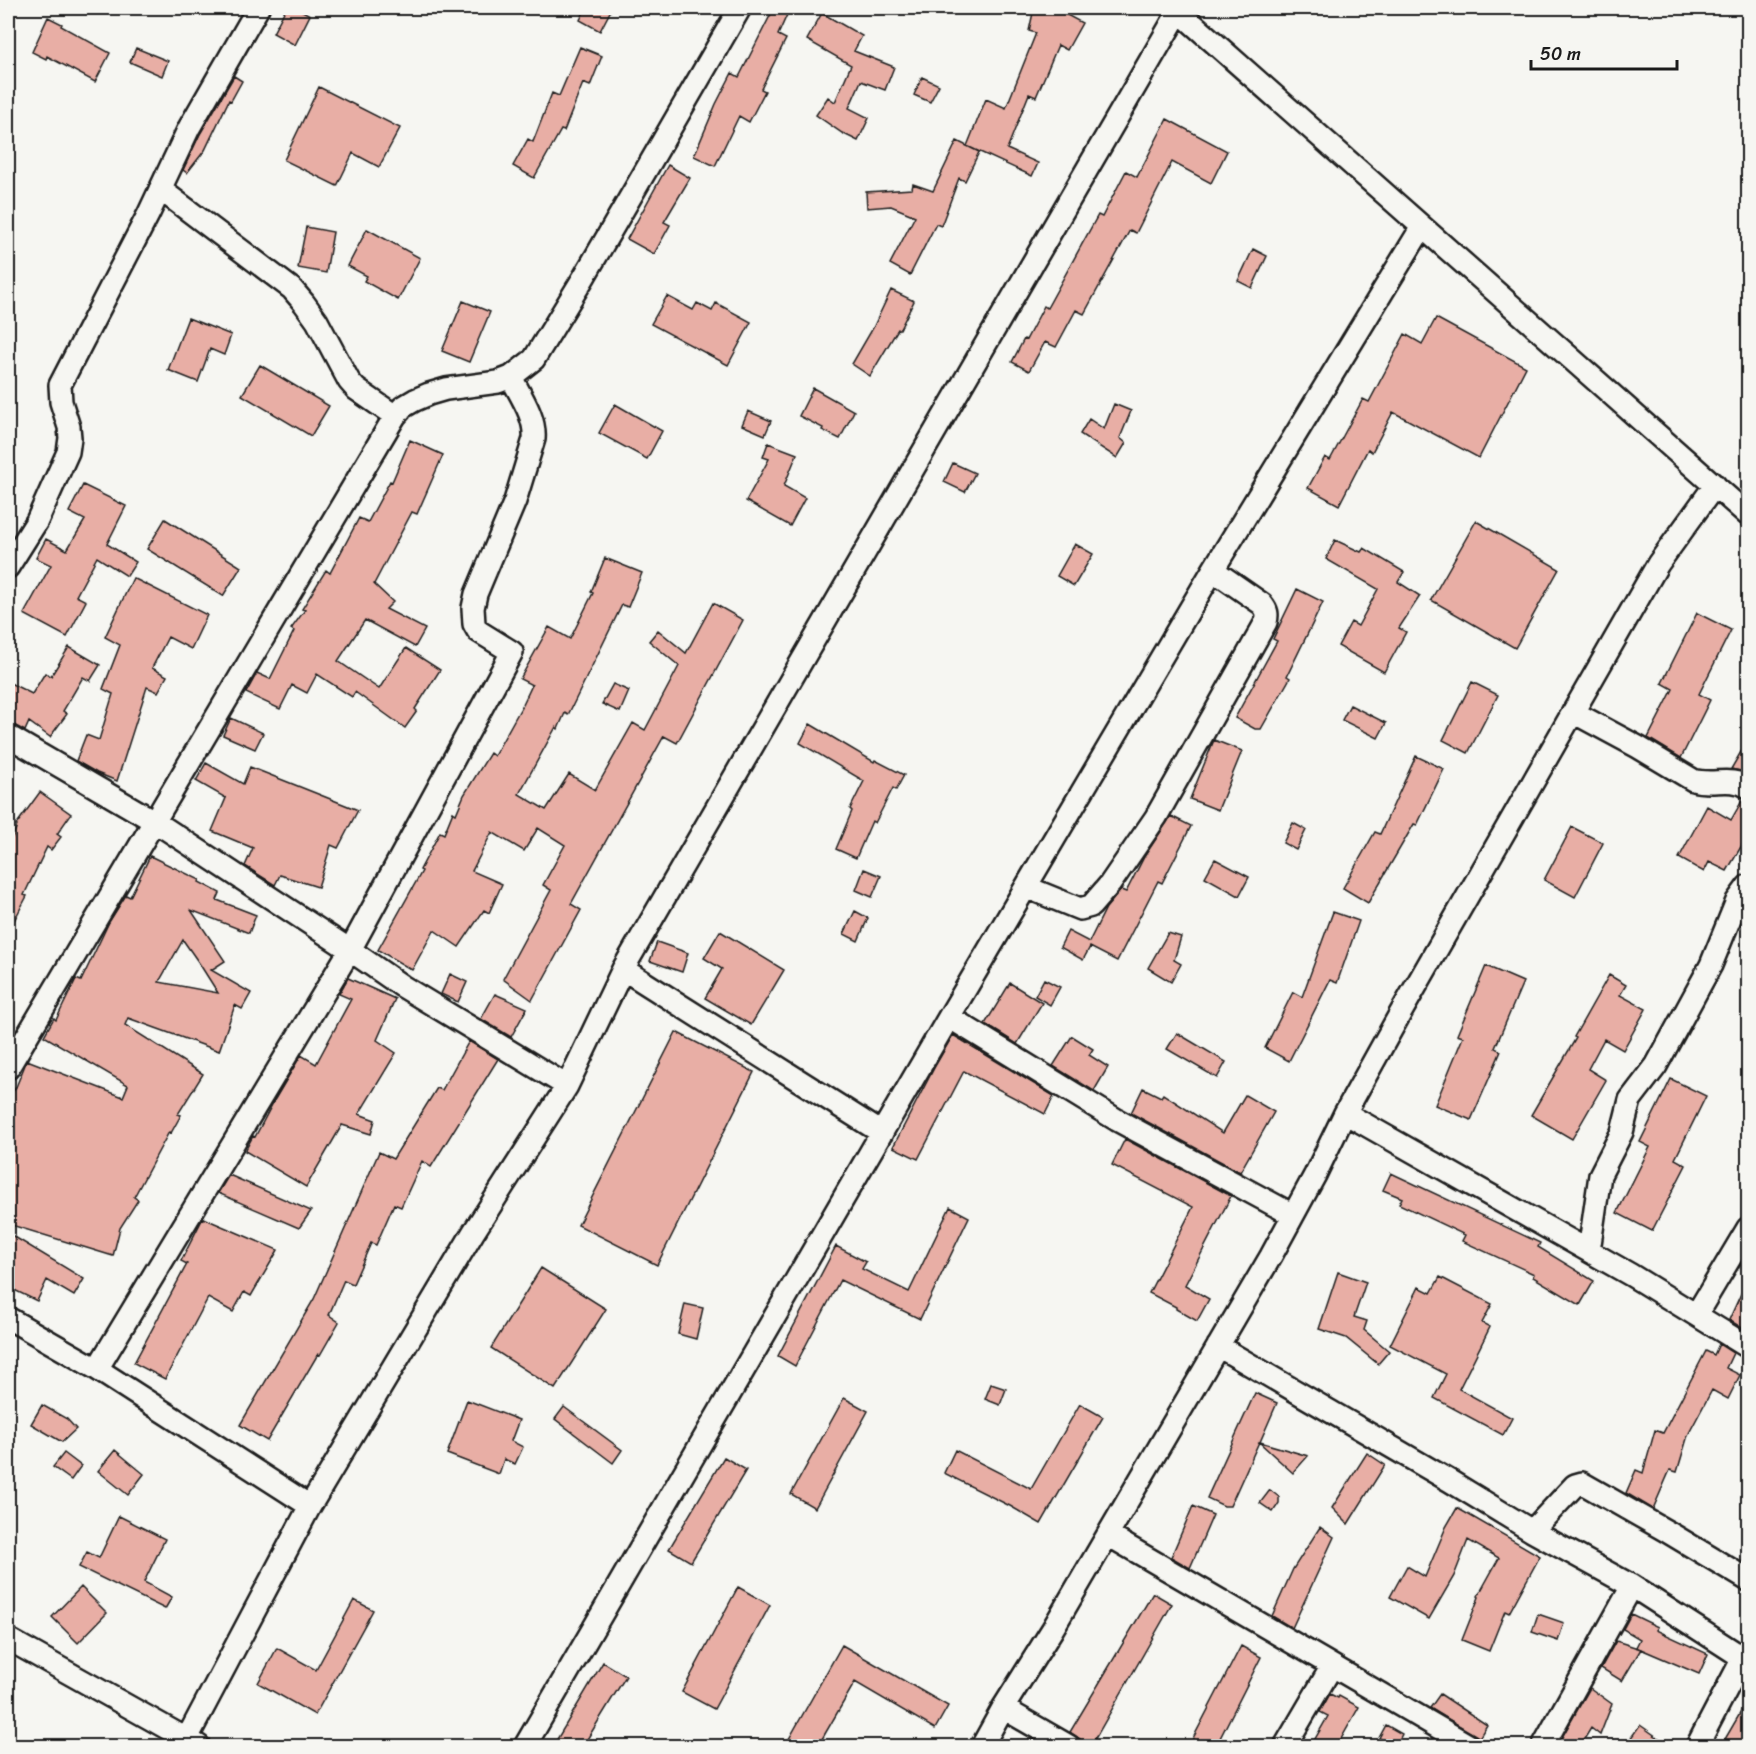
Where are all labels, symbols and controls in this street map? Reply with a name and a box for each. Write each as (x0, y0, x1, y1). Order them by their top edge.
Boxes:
scale bar (1531, 33, 1676, 71)
text: 50 m (1540, 38, 1581, 70)

